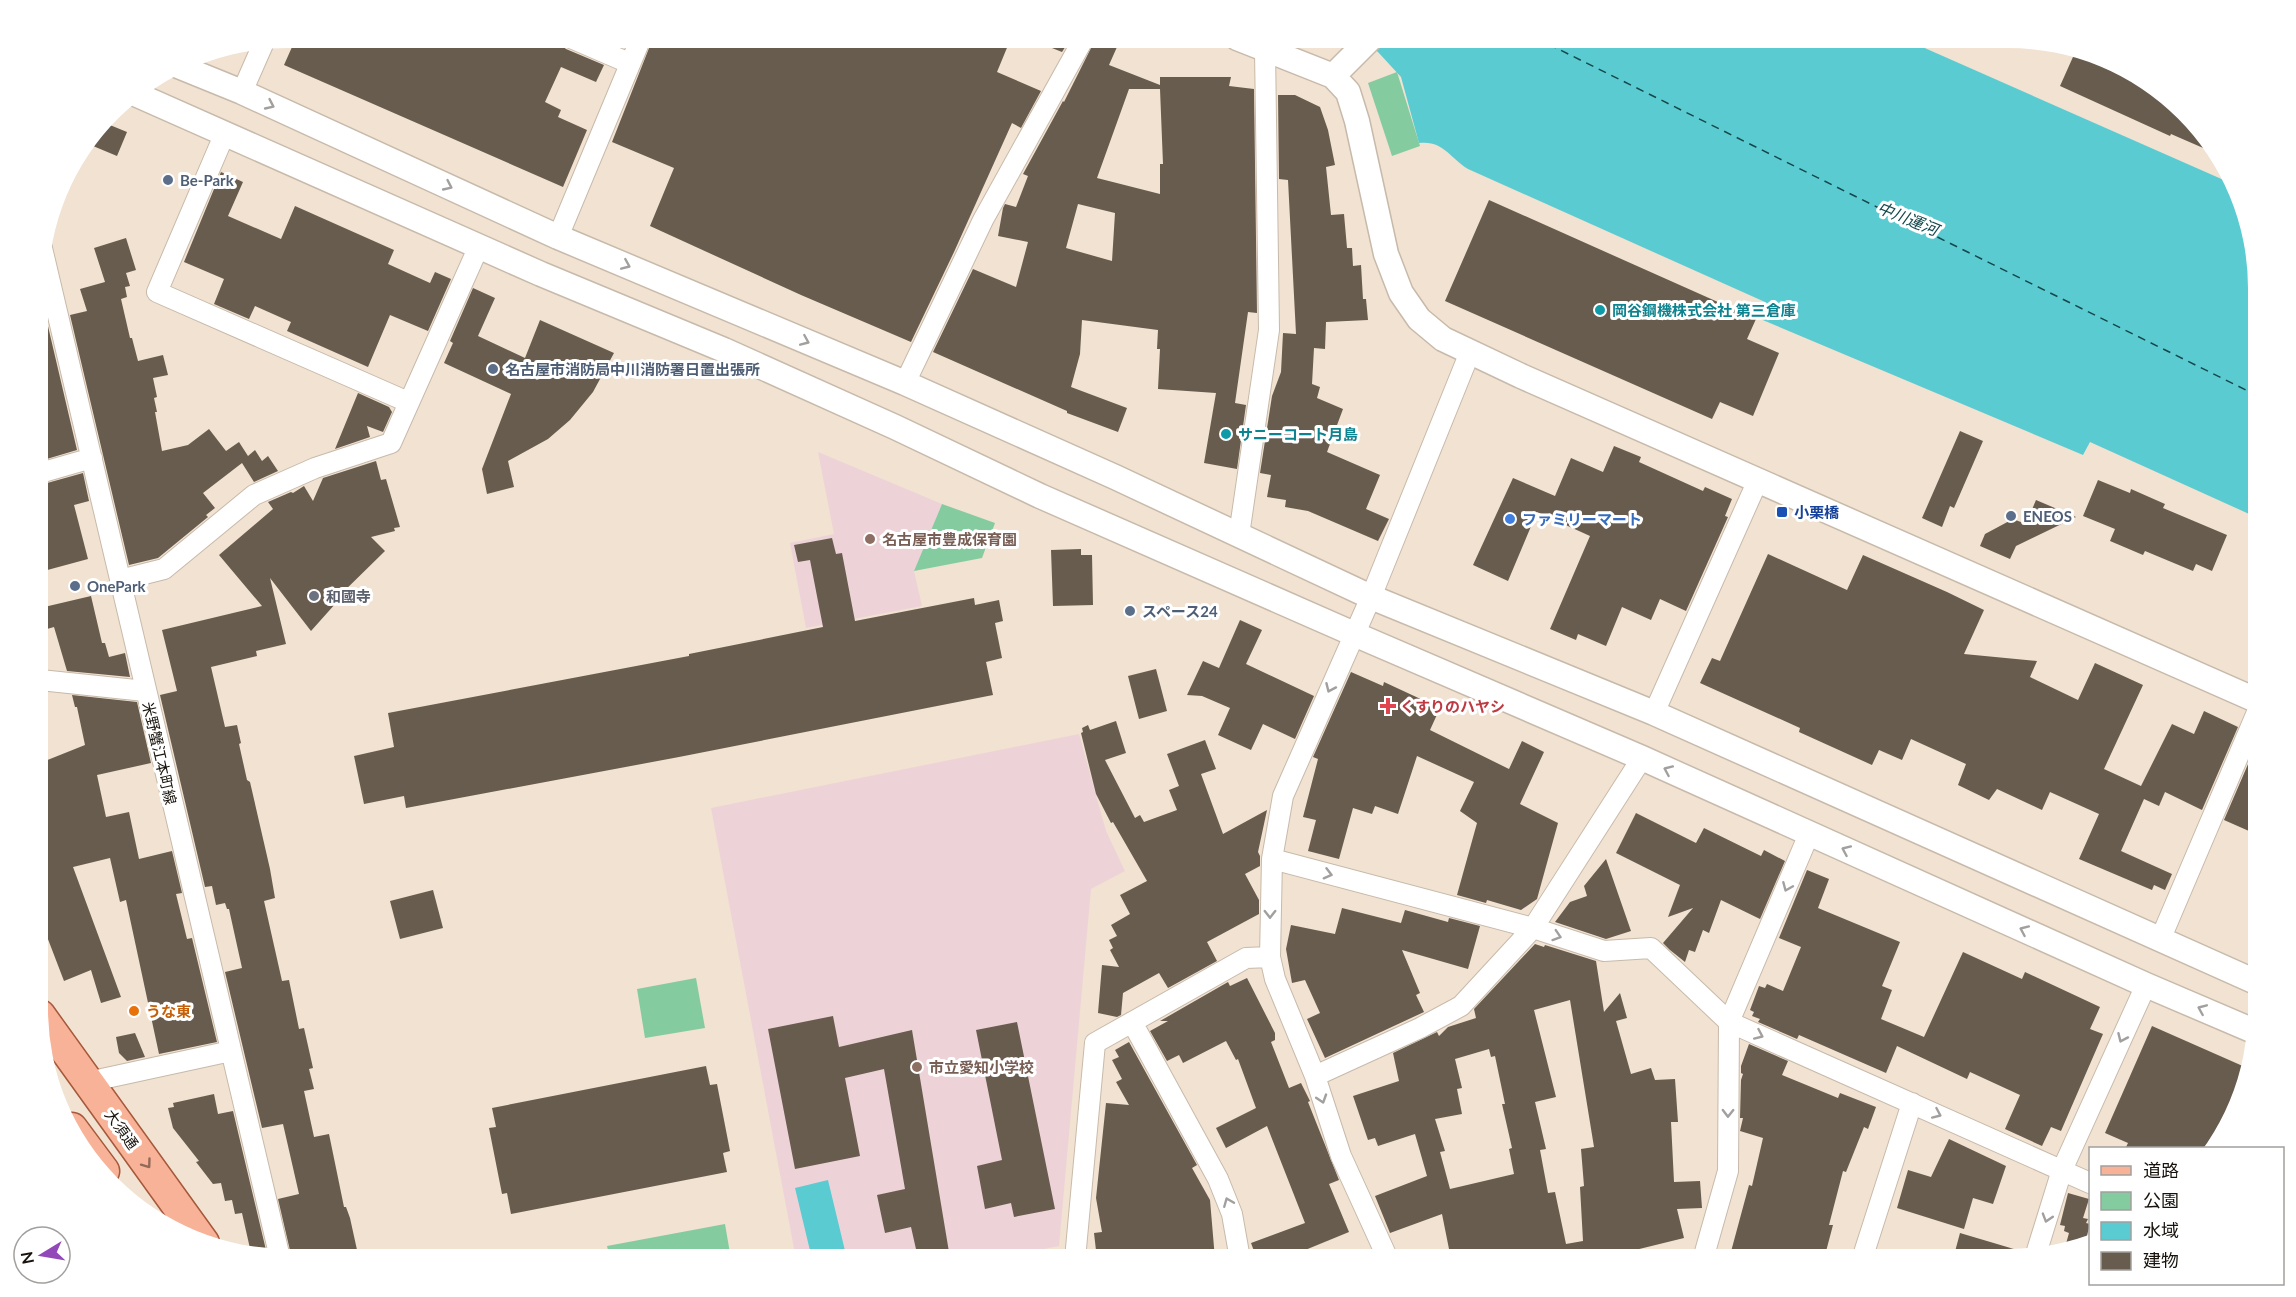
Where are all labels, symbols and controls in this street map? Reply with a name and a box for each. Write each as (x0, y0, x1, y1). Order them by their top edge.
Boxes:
one-way arrow (264, 98, 275, 110)
place label: Be-Park (180, 171, 235, 189)
marker: Be-Park (161, 173, 175, 187)
one-way arrow (441, 179, 452, 191)
water label: 中川運河 (1875, 197, 1944, 240)
one-way arrow (619, 258, 630, 270)
place label: 岡谷鋼機株式会社 第三倉庫 (1612, 301, 1796, 319)
marker: 岡谷鋼機株式会社 第三倉庫 (1593, 303, 1607, 317)
one-way arrow (799, 334, 810, 346)
place label: 名古屋市消防局中川消防署日置出張所 (505, 360, 760, 378)
marker: 名古屋市消防局中川消防署日置出張所 (486, 362, 500, 376)
place label: サニーコート月島 (1238, 425, 1358, 443)
marker: サニーコート月島 (1219, 427, 1233, 441)
place label: 小栗橋 (1794, 503, 1840, 521)
marker: 小栗橋 (1775, 505, 1789, 519)
place label: ENEOS (2023, 507, 2072, 525)
marker: ENEOS (2004, 509, 2018, 523)
place label: ファミリーマート (1522, 510, 1642, 528)
marker: ファミリーマート (1503, 512, 1517, 526)
place label: 名古屋市豊成保育園 (882, 530, 1017, 548)
marker: 名古屋市豊成保育園 (863, 532, 877, 546)
place label: OnePark (87, 577, 147, 595)
marker: OnePark (68, 579, 82, 593)
place label: 和國寺 (326, 587, 371, 605)
marker: 和國寺 (307, 589, 321, 603)
place label: スペース24 (1142, 602, 1218, 620)
marker: スペース24 (1123, 604, 1137, 618)
one-way arrow (1325, 682, 1337, 693)
place label: くすりのハヤシ (1400, 697, 1505, 715)
marker: くすりのハヤシ (1381, 699, 1395, 713)
street label: 米野蟹江本町線 (139, 700, 181, 806)
one-way arrow (1664, 765, 1675, 777)
one-way arrow (1841, 845, 1852, 857)
one-way arrow (1323, 866, 1333, 879)
one-way arrow (1782, 881, 1794, 892)
one-way arrow (1264, 909, 1276, 918)
one-way arrow (2019, 925, 2030, 937)
one-way arrow (1551, 929, 1562, 941)
place label: うな東 (146, 1002, 191, 1020)
marker: うな東 (127, 1004, 141, 1018)
one-way arrow (2197, 1004, 2208, 1016)
one-way arrow (1752, 1028, 1763, 1040)
one-way arrow (2117, 1032, 2129, 1043)
place label: 市立愛知小学校 (929, 1058, 1034, 1076)
marker: 市立愛知小学校 (910, 1060, 924, 1074)
one-way arrow (1315, 1093, 1328, 1104)
street label: 大須通 (101, 1106, 143, 1152)
one-way arrow (1931, 1107, 1942, 1119)
one-way arrow (1722, 1108, 1735, 1117)
legend (2089, 1147, 2284, 1285)
one-way arrow (140, 1158, 151, 1169)
text: 道路 (2143, 1159, 2179, 1181)
text: 公園 (2143, 1189, 2179, 1211)
one-way arrow (1222, 1198, 1235, 1208)
one-way arrow (2042, 1212, 2054, 1223)
text: 水域 (2143, 1219, 2179, 1241)
north arrow (12, 1225, 72, 1285)
text: 建物 (2143, 1249, 2179, 1271)
text: N (16, 1250, 37, 1266)

